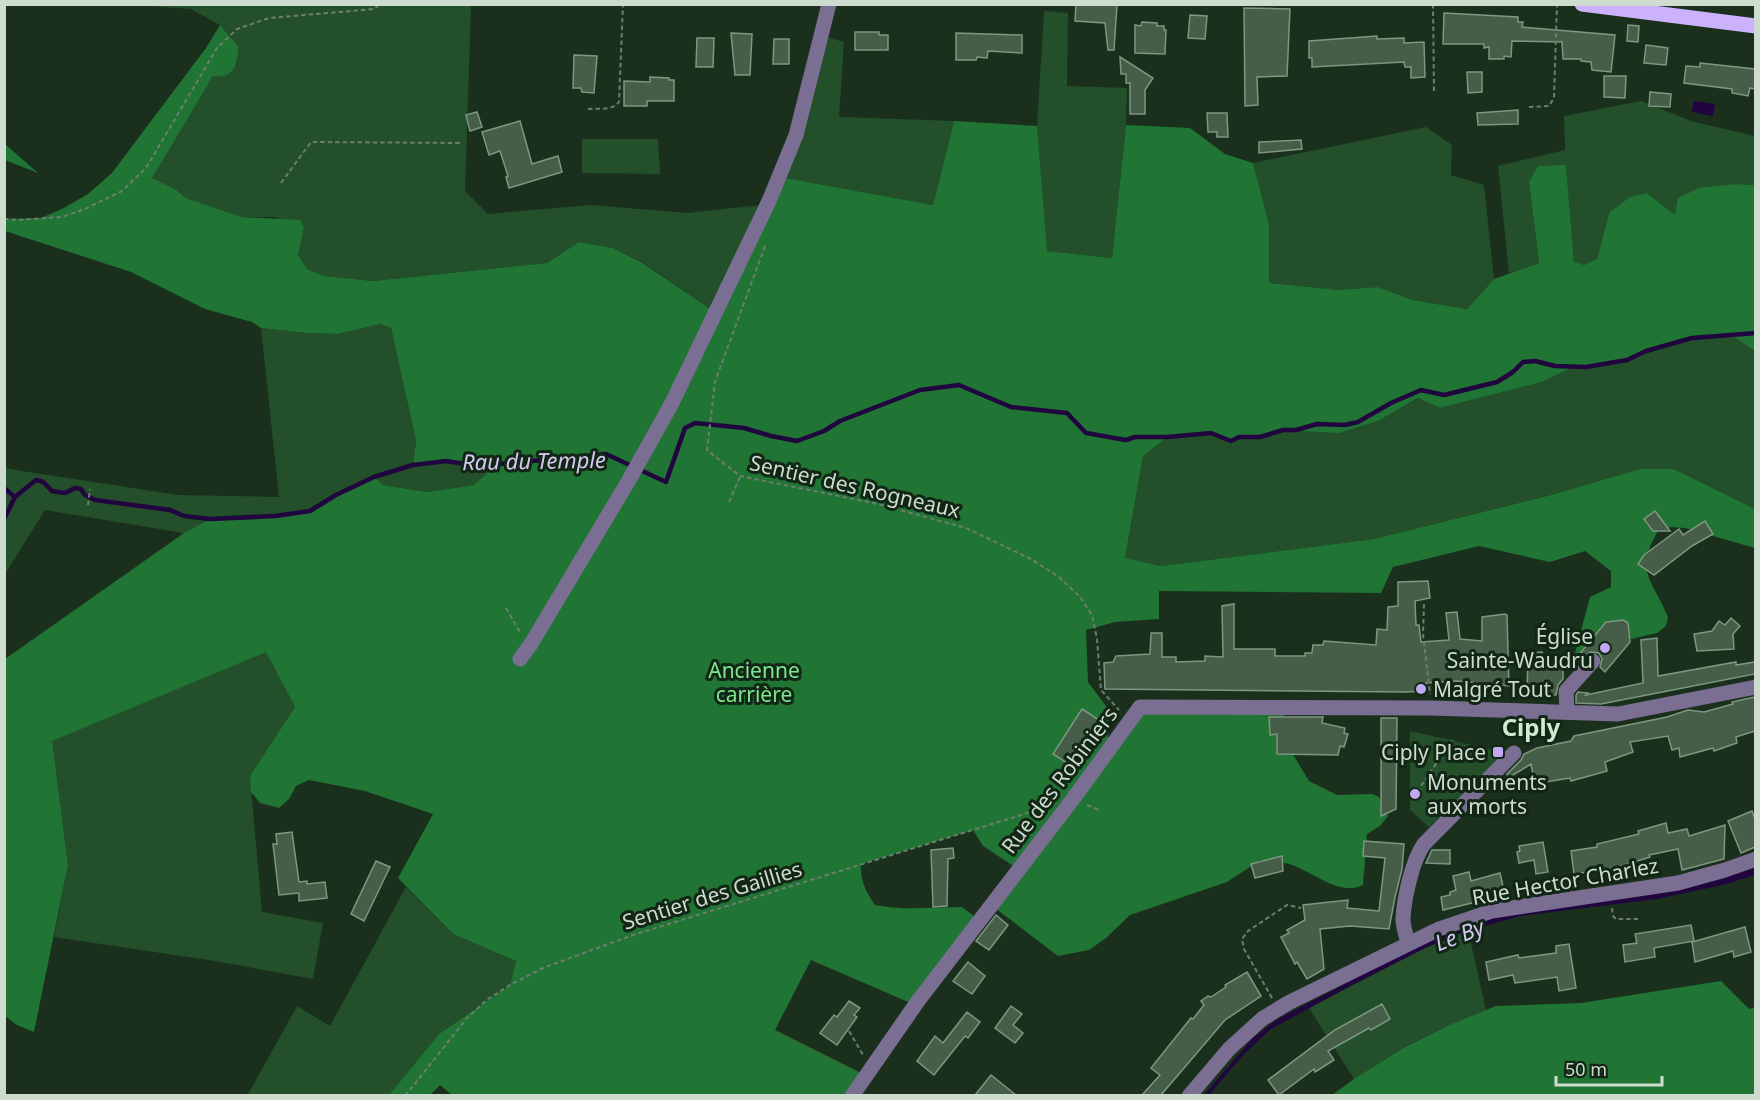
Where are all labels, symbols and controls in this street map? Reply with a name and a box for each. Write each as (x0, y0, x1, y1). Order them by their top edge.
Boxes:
water label: Rau du Temple (462, 444, 606, 476)
street label: Sentier des Rogneaux (747, 448, 963, 524)
place label: Église Sainte-Waudru (1447, 622, 1593, 674)
marker: Église Sainte-Waudru (1598, 641, 1612, 655)
park label: Ancienne carrière (708, 656, 800, 708)
place label: Malgré Tout (1433, 675, 1552, 703)
marker: Malgré Tout (1414, 682, 1428, 696)
street label: Rue des Robiniers (995, 701, 1123, 859)
district label: Ciply (1502, 710, 1561, 743)
place label: Ciply Place (1381, 738, 1486, 766)
marker: Ciply Place (1491, 745, 1505, 759)
place label: Monuments aux morts (1427, 768, 1547, 820)
marker: Monuments aux morts (1408, 787, 1422, 801)
street label: Rue Hector Charlez (1470, 851, 1661, 911)
street label: Sentier des Gaillies (619, 854, 805, 936)
water label: Le By (1430, 910, 1490, 957)
scale bar (1556, 1049, 1662, 1087)
text: 50 m (1565, 1057, 1607, 1081)

